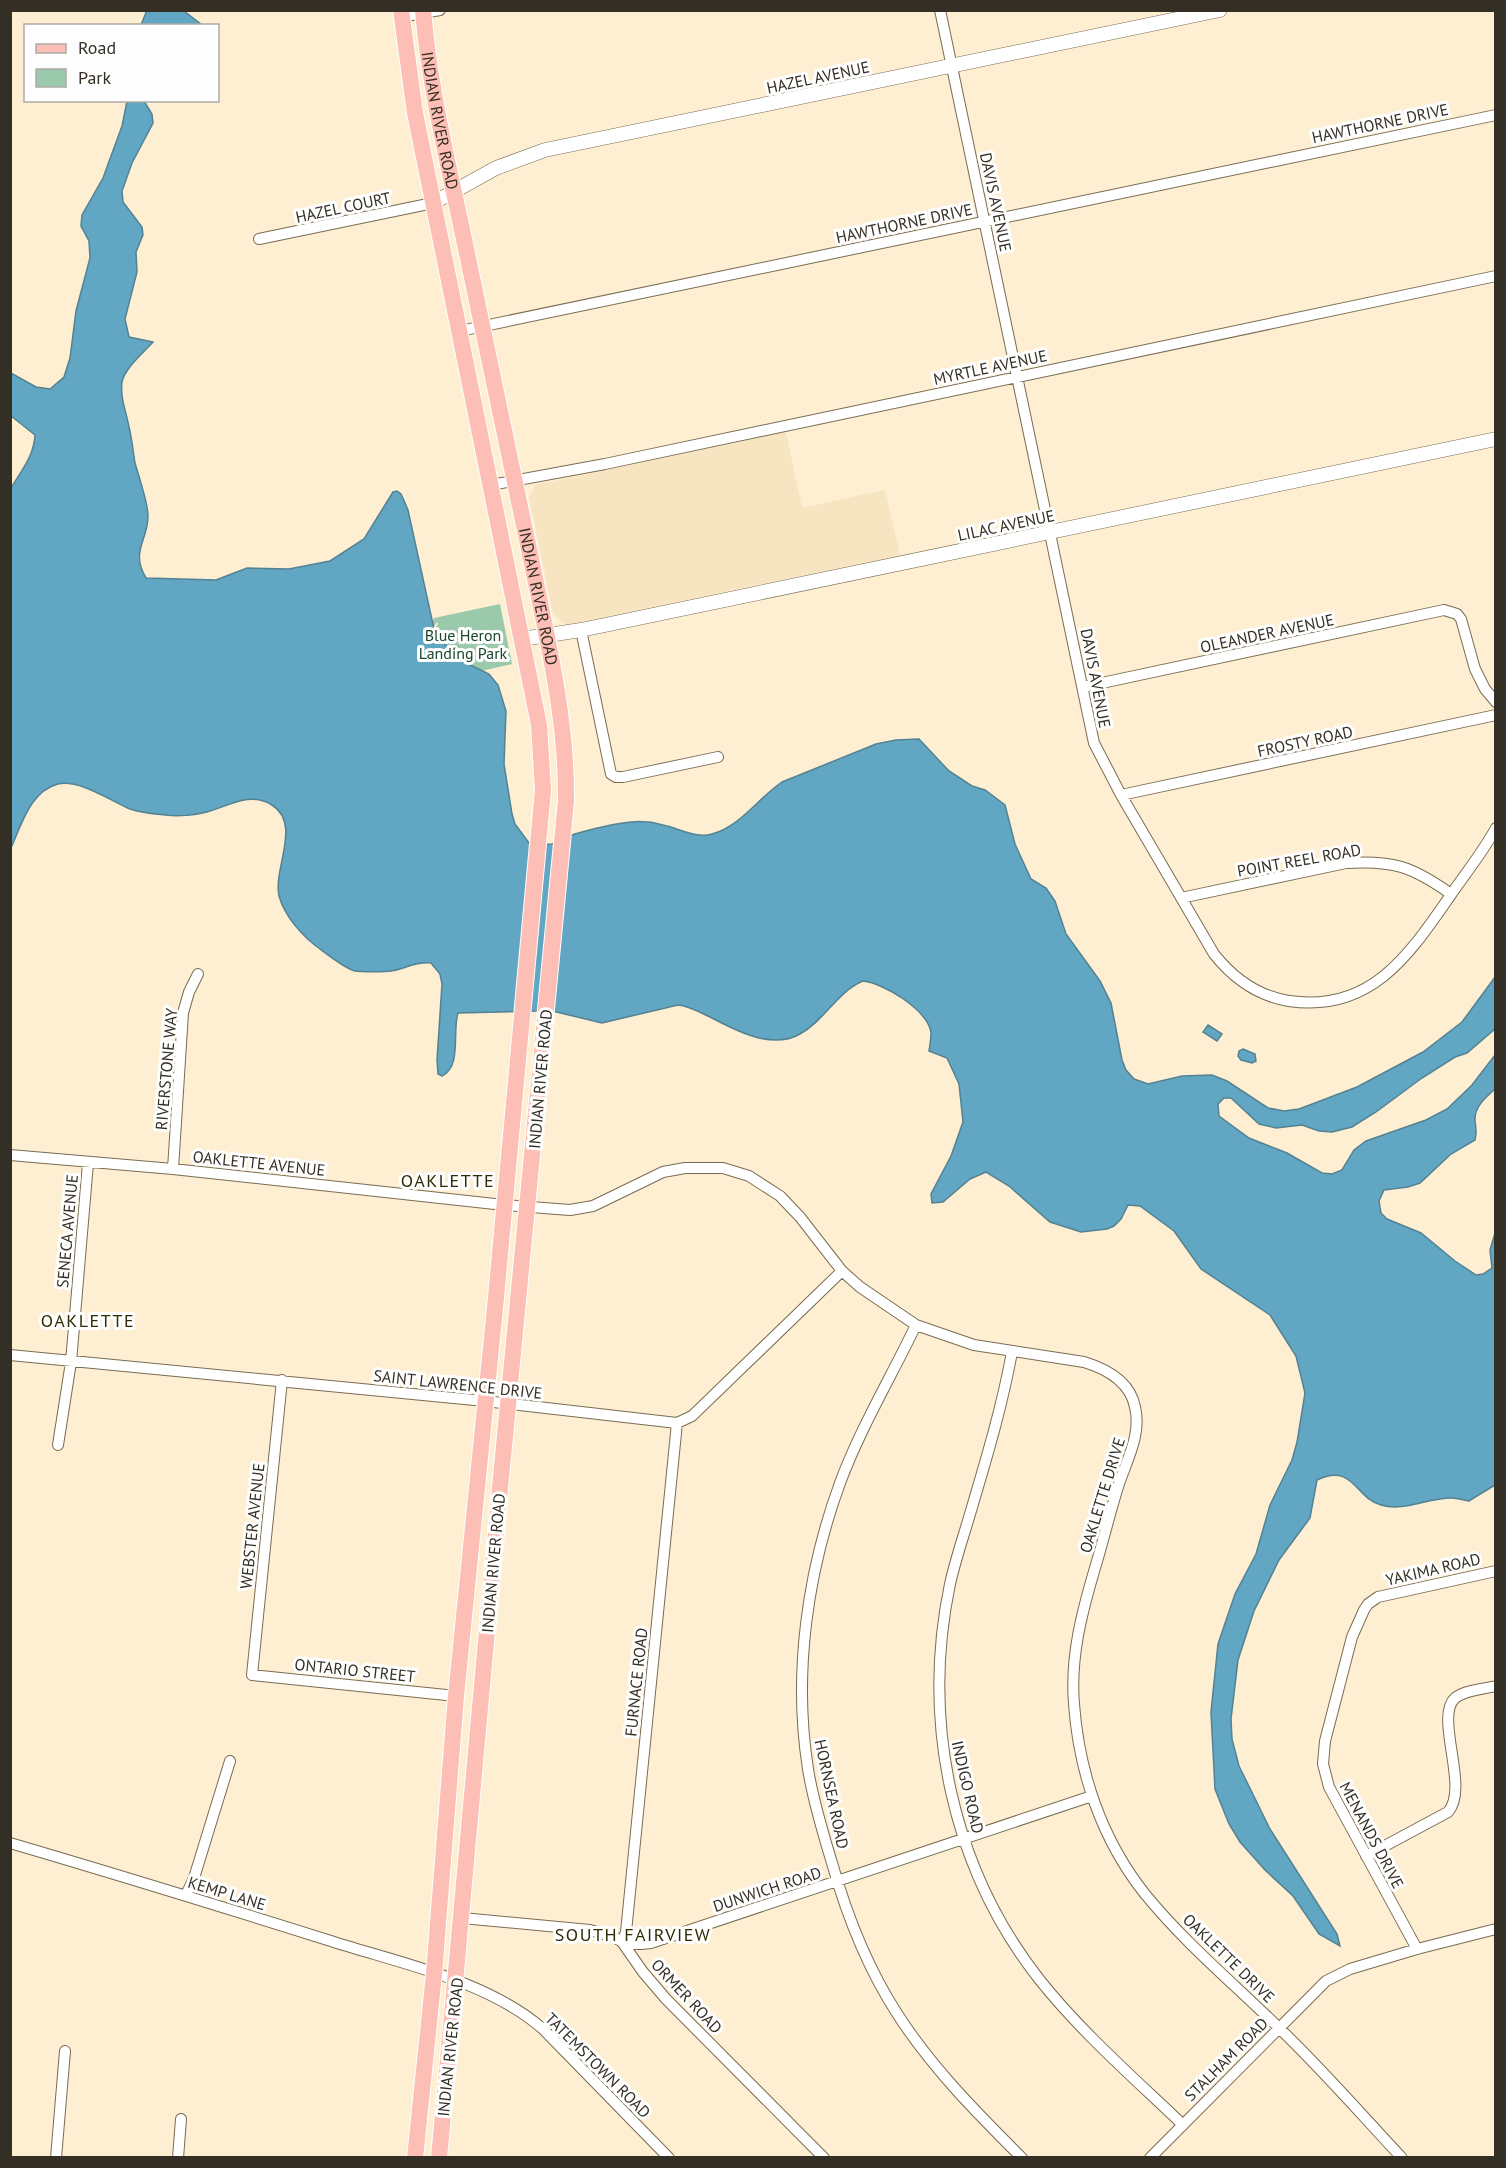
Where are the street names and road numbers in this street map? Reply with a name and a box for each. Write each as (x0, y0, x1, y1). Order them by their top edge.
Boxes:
street label: INDIAN RIVER ROAD (418, 50, 463, 191)
street label: HAZEL AVENUE (765, 56, 871, 98)
street label: HAWTHORNE DRIVE (1310, 99, 1450, 147)
street label: DAVIS AVENUE (976, 151, 1016, 253)
street label: HAZEL COURT (294, 187, 392, 227)
street label: HAWTHORNE DRIVE (834, 199, 974, 247)
street label: MYRTLE AVENUE (931, 345, 1049, 389)
street label: LILAC AVENUE (956, 505, 1056, 545)
street label: INDIAN RIVER ROAD (515, 526, 562, 667)
street label: OLEANDER AVENUE (1198, 609, 1336, 657)
street label: DAVIS AVENUE (1077, 627, 1115, 729)
street label: FROSTY ROAD (1255, 721, 1355, 761)
street label: POINT REEL ROAD (1236, 839, 1362, 881)
street label: RIVERSTONE WAY (151, 1007, 181, 1131)
street label: INDIAN RIVER ROAD (524, 1009, 556, 1149)
street label: OAKLETTE AVENUE (192, 1146, 326, 1180)
street label: SENECA AVENUE (52, 1174, 82, 1288)
street label: SAINT LAWRENCE DRIVE (373, 1365, 543, 1403)
street label: OAKLETTE DRIVE (1075, 1435, 1129, 1555)
street label: WEBSTER AVENUE (235, 1462, 269, 1590)
street label: INDIAN RIVER ROAD (477, 1493, 509, 1633)
street label: YAKIMA ROAD (1384, 1548, 1482, 1590)
street label: FURNACE ROAD (620, 1627, 652, 1737)
street label: ONTARIO STREET (294, 1654, 416, 1686)
street label: HORNSEA ROAD (811, 1738, 853, 1850)
street label: INDIGO ROAD (948, 1739, 988, 1835)
street label: MENANDS DRIVE (1336, 1778, 1408, 1892)
street label: DUNWICH ROAD (710, 1862, 824, 1916)
street label: KEMP LANE (186, 1872, 268, 1914)
street label: OAKLETTE DRIVE (1179, 1909, 1279, 2007)
street label: ORMER ROAD (647, 1955, 727, 2037)
street label: INDIAN RIVER ROAD (433, 1976, 467, 2118)
street label: TATEMSTOWN ROAD (541, 2008, 655, 2122)
street label: STALHAM ROAD (1180, 2013, 1272, 2105)

